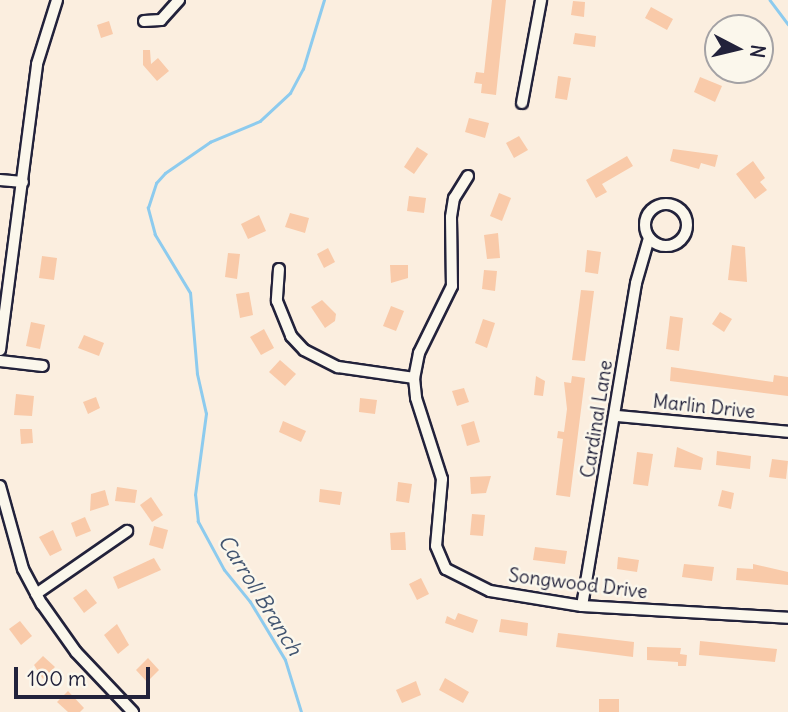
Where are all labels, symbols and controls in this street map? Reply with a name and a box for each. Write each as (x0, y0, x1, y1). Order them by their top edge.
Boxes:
north arrow (704, 14, 774, 84)
text: N (745, 43, 771, 59)
street label: Cardinal Lane (576, 358, 618, 480)
street label: Marlin Drive (652, 390, 756, 424)
water label: Carroll Branch (213, 530, 307, 660)
street label: Songwood Drive (507, 564, 649, 604)
scale bar (18, 652, 154, 696)
text: 100 m (27, 665, 86, 692)

